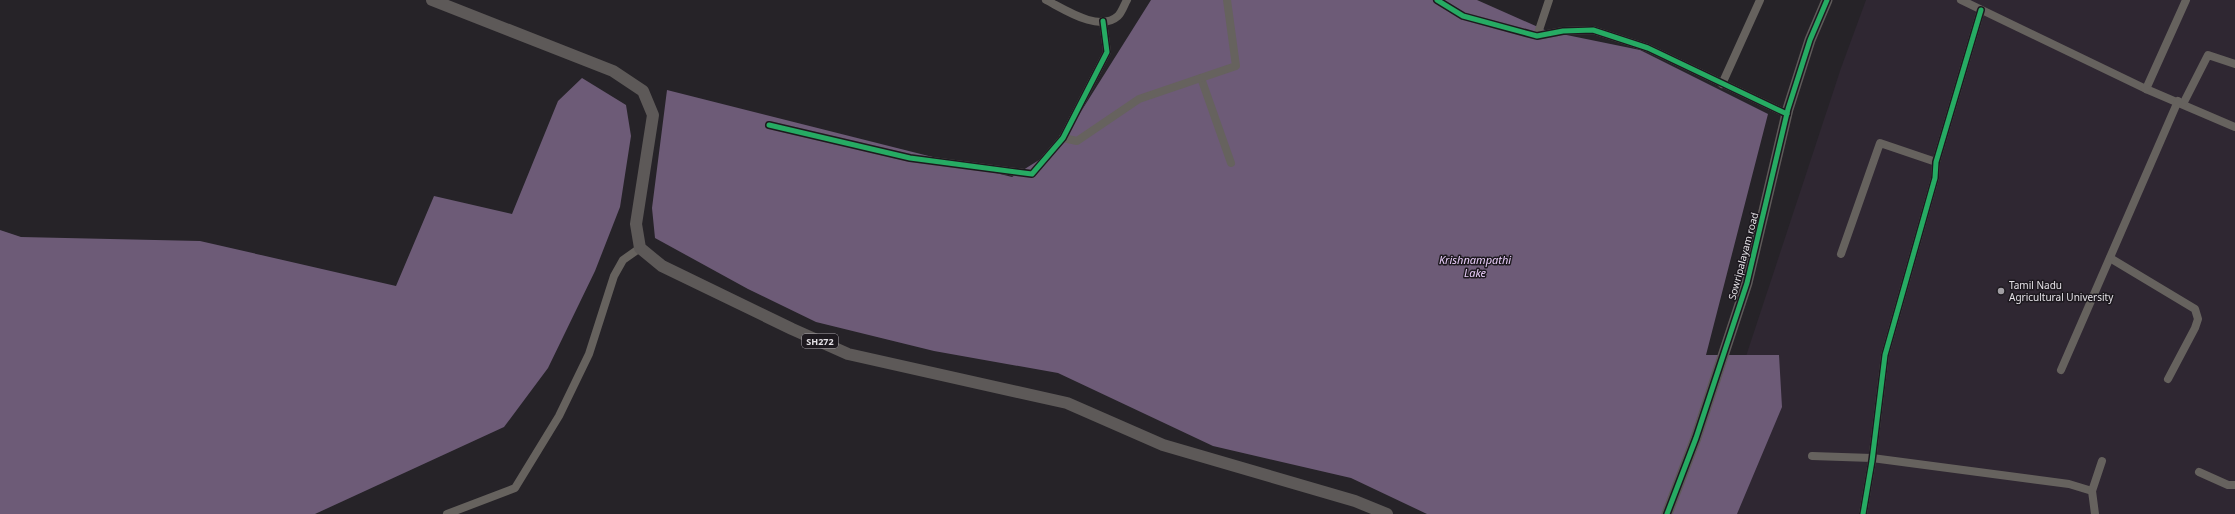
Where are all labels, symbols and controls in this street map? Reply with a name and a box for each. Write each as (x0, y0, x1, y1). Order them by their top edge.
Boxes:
street label: Sowripalayam road (1725, 211, 1761, 301)
water label: Krishnampathi Lake (1439, 252, 1511, 280)
place label: Tamil Nadu Agricultural University (2009, 278, 2114, 304)
marker: Tamil Nadu Agricultural University (1996, 286, 2006, 296)
road number: SH272 (802, 334, 838, 348)

